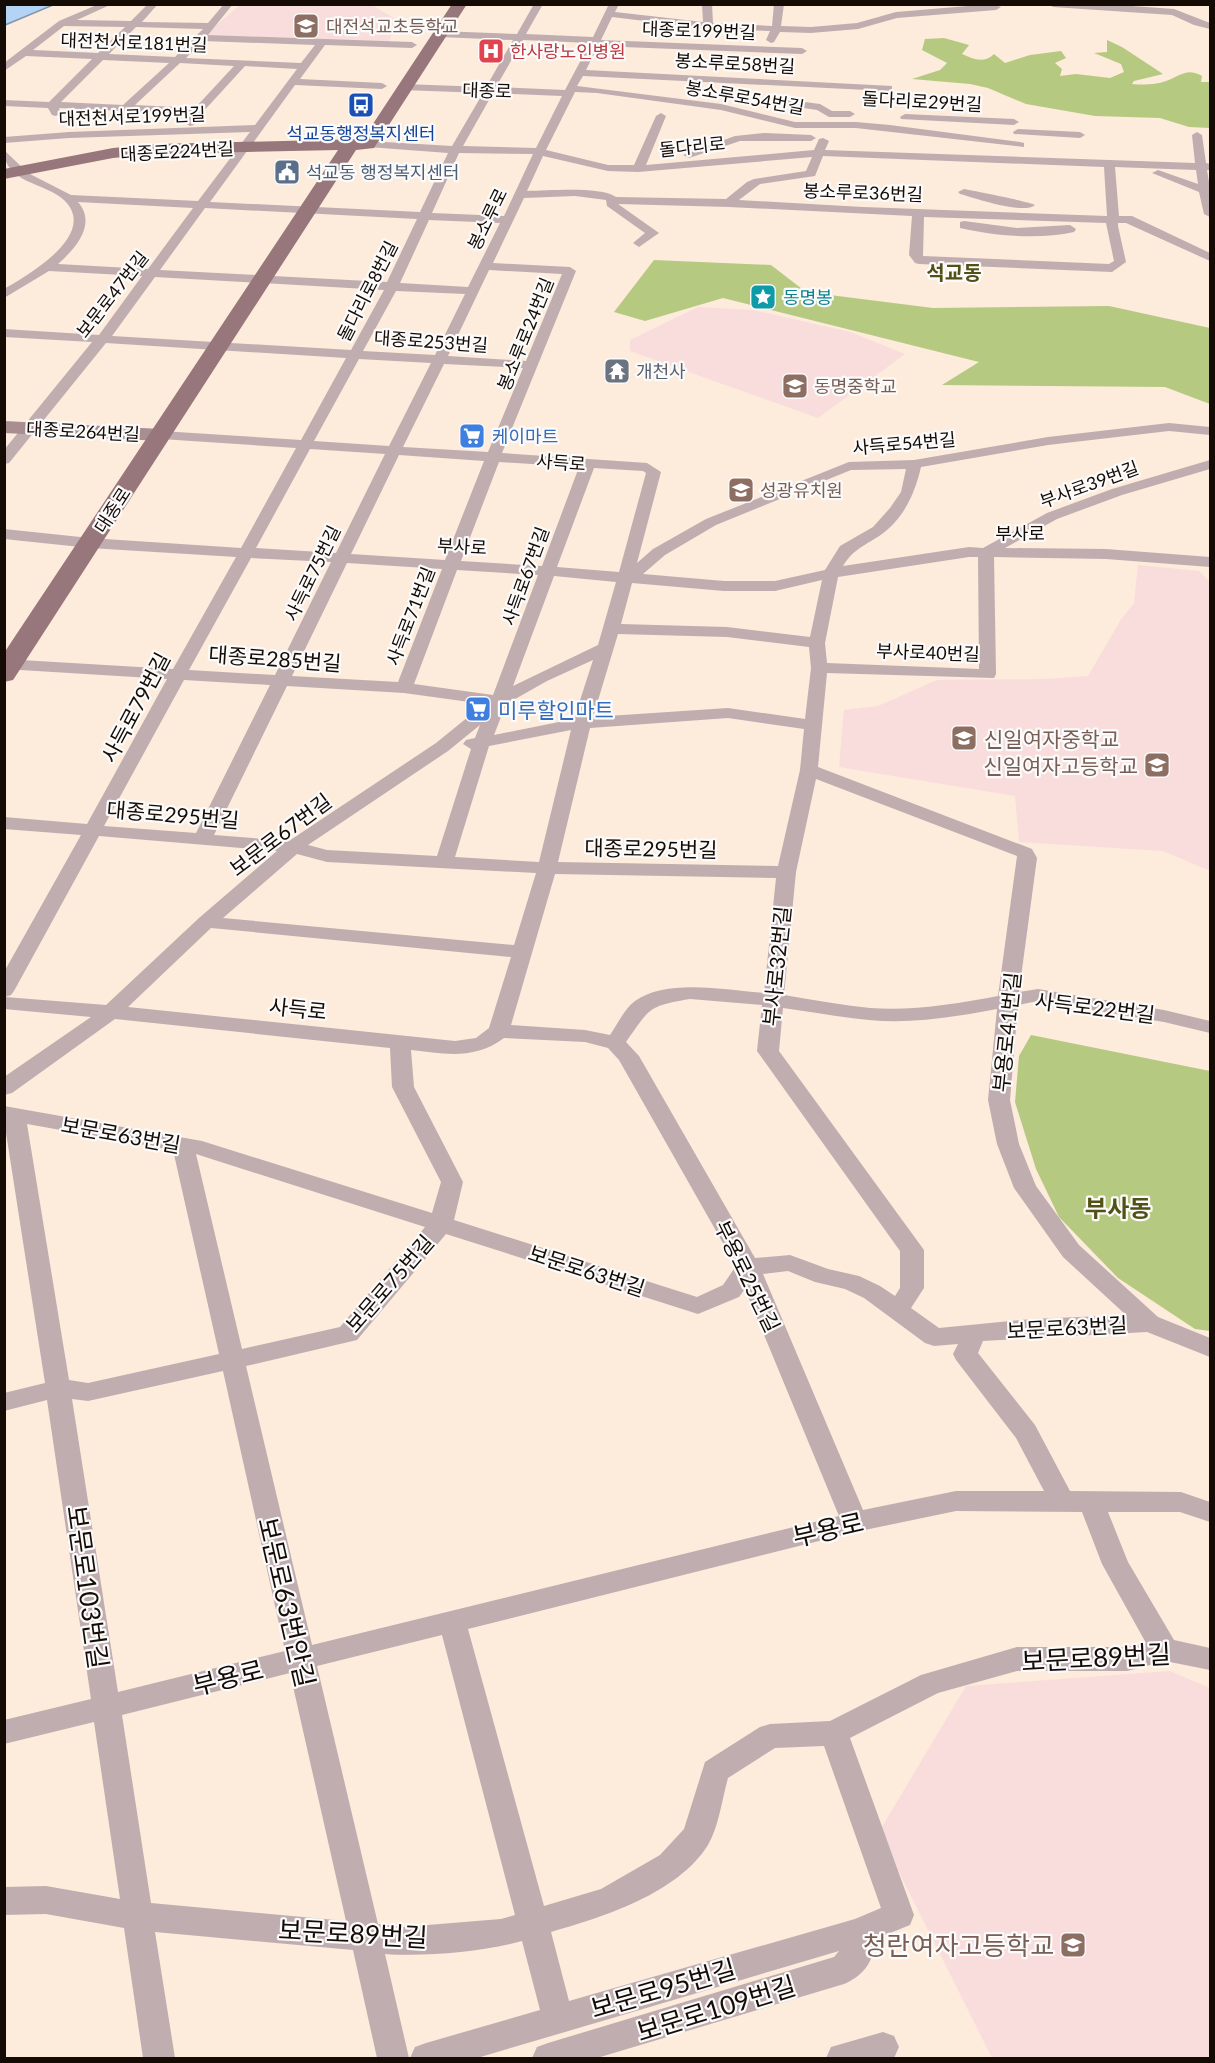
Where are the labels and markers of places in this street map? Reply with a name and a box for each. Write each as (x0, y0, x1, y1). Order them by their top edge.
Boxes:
school or university icon: 대전석교초등학교 (291, 11, 321, 41)
place label: 대전석교초등학교 (326, 15, 458, 37)
hospital icon: 한사랑노인병원 (476, 36, 506, 66)
place label: 한사랑노인병원 (510, 40, 626, 62)
bus stop icon: 석교동행정복지센터 (346, 90, 376, 120)
place label: 석교동행정복지센터 (286, 122, 436, 144)
public building icon: 석교동 행정복지센터 (272, 157, 302, 187)
place label: 석교동 행정복지센터 (306, 161, 460, 183)
place icon: 동명봉 (748, 282, 778, 312)
place label: 동명봉 (783, 286, 833, 308)
temple icon: 개천사 (602, 356, 632, 386)
place label: 개천사 (636, 360, 686, 382)
school or university icon: 동명중학교 (780, 371, 810, 401)
place label: 동명중학교 (814, 375, 897, 397)
supermarket icon: 케이마트 (457, 421, 487, 451)
place label: 케이마트 (492, 425, 558, 447)
school or university icon: 성광유치원 (726, 475, 756, 505)
place label: 성광유치원 (760, 479, 843, 501)
supermarket icon: 미루할인마트 (463, 694, 493, 724)
place label: 미루할인마트 (498, 697, 614, 722)
school or university icon: 신일여자중학교 (949, 723, 979, 753)
place label: 신일여자중학교 (984, 726, 1119, 751)
school or university icon: 신일여자고등학교 (1142, 750, 1172, 780)
place label: 신일여자고등학교 (983, 753, 1138, 778)
place label: 청란여자고등학교 (863, 1929, 1054, 1961)
school or university icon: 청란여자고등학교 (1058, 1930, 1088, 1960)

